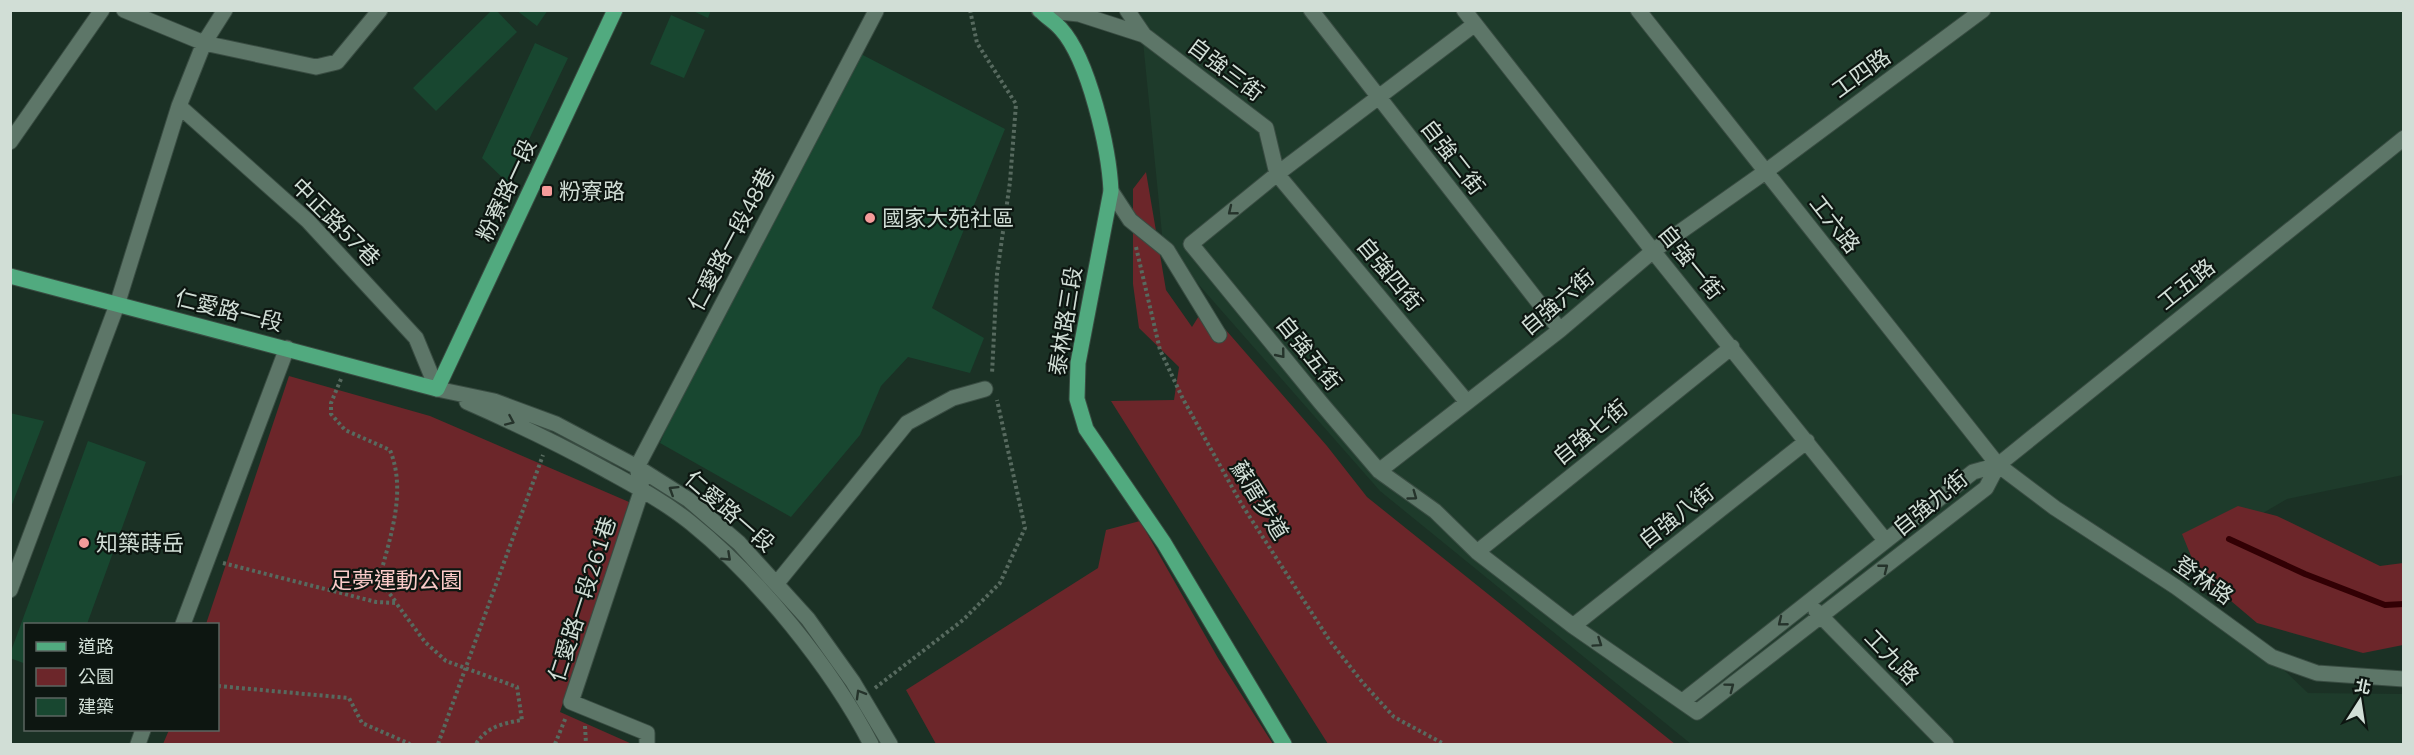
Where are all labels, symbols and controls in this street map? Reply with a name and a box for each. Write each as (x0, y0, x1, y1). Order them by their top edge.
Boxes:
street label: 自強三街 (1182, 31, 1270, 107)
street label: 工四路 (1826, 42, 1896, 104)
street label: 自強二街 (1415, 114, 1491, 200)
street label: 粉寮路一段 (470, 134, 542, 246)
street label: 仁愛路一段48巷 (681, 162, 781, 316)
street label: 中正路57巷 (286, 172, 386, 272)
place label: 粉寮路 (559, 177, 625, 205)
marker: 粉寮路 (540, 184, 554, 198)
street label: 工六路 (1804, 189, 1866, 259)
one-way arrow (1228, 203, 1239, 214)
place label: 國家大苑社區 (882, 204, 1014, 232)
marker: 國家大苑社區 (863, 211, 877, 225)
street label: 自強一街 (1652, 219, 1730, 305)
street label: 自強四街 (1351, 231, 1429, 317)
street label: 工五路 (2152, 252, 2220, 316)
street label: 自強六街 (1514, 263, 1600, 341)
street label: 泰林路三段 (1043, 264, 1087, 378)
street label: 仁愛路一段 (172, 283, 286, 337)
street label: 自強五街 (1270, 310, 1348, 396)
one-way arrow (1273, 347, 1284, 358)
street label: 自強七街 (1547, 393, 1633, 471)
one-way arrow (503, 414, 514, 426)
street label: 蘇厝步道 (1225, 455, 1295, 545)
street label: 仁愛路一段 (679, 464, 781, 558)
street label: 自強九街 (1887, 464, 1973, 542)
street label: 自強八街 (1633, 478, 1719, 554)
one-way arrow (669, 486, 679, 498)
one-way arrow (1407, 489, 1418, 500)
street label: 仁愛路一段261巷 (542, 513, 622, 685)
place label: 知築蒔岳 (96, 529, 184, 557)
marker: 知築蒔岳 (77, 536, 91, 550)
one-way arrow (720, 550, 731, 561)
street label: 登林路 (2169, 550, 2239, 610)
one-way arrow (1878, 564, 1889, 575)
park label: 足夢運動公園 (330, 566, 462, 594)
one-way arrow (1778, 614, 1789, 625)
legend (24, 623, 219, 731)
street label: 工九路 (1859, 624, 1925, 690)
text: 道路 (78, 635, 114, 658)
one-way arrow (1592, 636, 1602, 648)
text: 公園 (78, 665, 114, 688)
north arrow (2330, 671, 2390, 731)
text: 北 (2353, 675, 2373, 698)
one-way arrow (1723, 683, 1734, 694)
one-way arrow (856, 690, 868, 700)
text: 建築 (78, 695, 114, 718)

